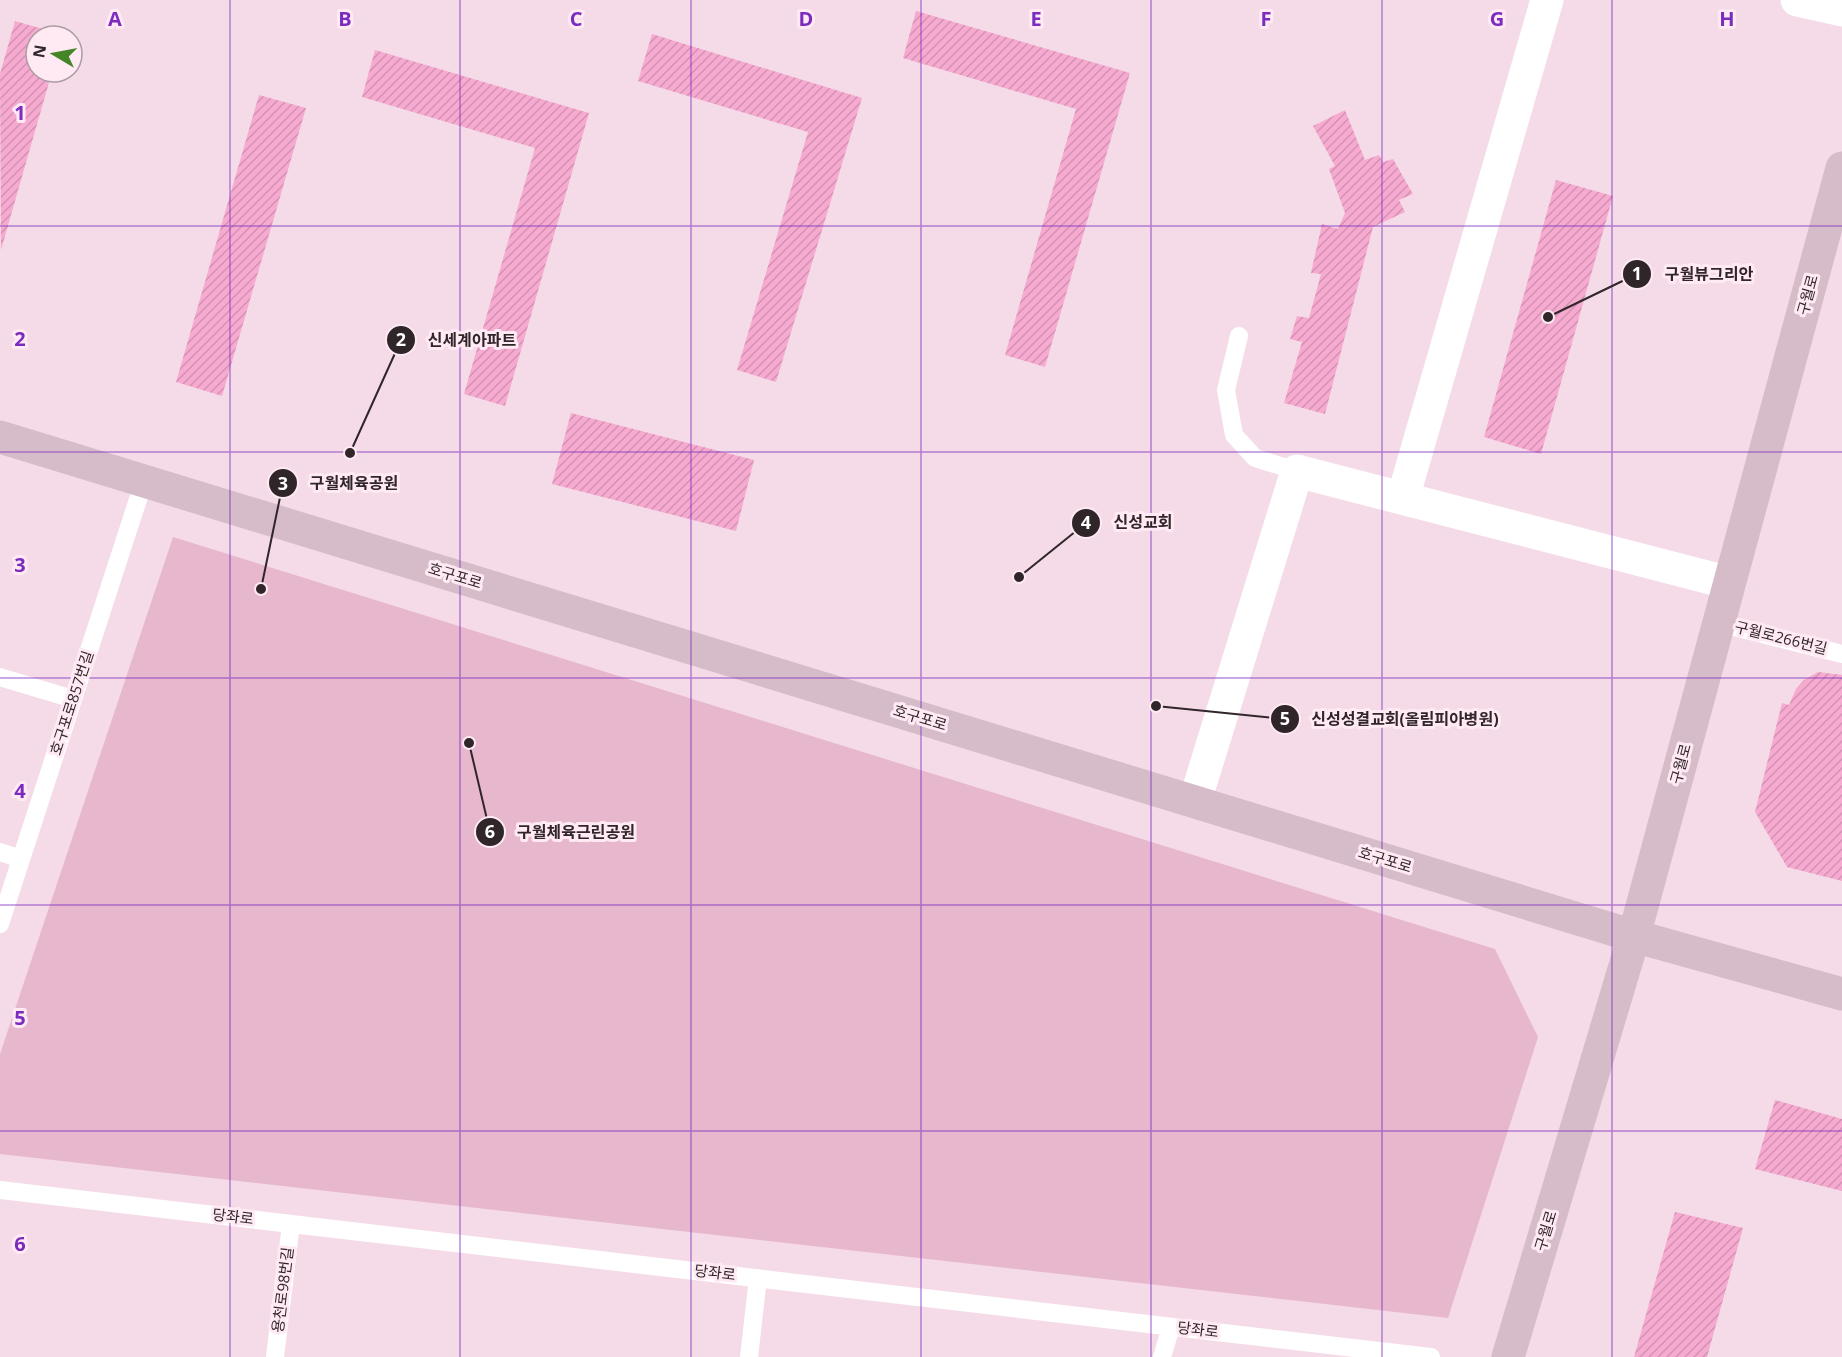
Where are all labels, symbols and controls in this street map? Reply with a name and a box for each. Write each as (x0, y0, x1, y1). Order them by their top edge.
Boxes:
text: A (108, 5, 122, 32)
text: B (338, 5, 352, 32)
text: C (570, 5, 583, 32)
text: D (799, 5, 813, 32)
text: E (1030, 5, 1042, 32)
text: F (1261, 5, 1271, 32)
text: G (1490, 5, 1504, 32)
text: H (1719, 5, 1735, 32)
north arrow (24, 24, 84, 84)
text: N (27, 43, 51, 60)
text: 1 (14, 99, 26, 126)
callout: 구월뷰그리안 (1622, 257, 1765, 291)
text: 1 (1632, 261, 1642, 285)
text: 구월뷰그리안 (1665, 263, 1753, 285)
street label: 구월로 (1792, 272, 1822, 317)
callout: 신세계아파트 (386, 323, 528, 357)
text: 2 (14, 325, 26, 352)
text: 2 (396, 327, 406, 351)
text: 신세계아파트 (428, 329, 516, 351)
callout: 구월체육공원 (268, 466, 410, 500)
text: 3 (278, 471, 288, 495)
text: 구월체육공원 (310, 472, 398, 494)
callout: 신성교회 (1071, 506, 1184, 540)
text: 4 (1081, 510, 1091, 534)
text: 신성교회 (1114, 511, 1172, 533)
text: 3 (14, 551, 26, 578)
street label: 호구포로 (426, 557, 485, 593)
street label: 구월로266번길 (1733, 616, 1830, 658)
street label: 호구포로857번길 (45, 648, 97, 757)
street label: 호구포로 (891, 699, 950, 735)
callout: 신성성결교회(올림피아병원) (1270, 702, 1511, 736)
text: 5 (1280, 706, 1290, 730)
text: 신성성결교회(올림피아병원) (1311, 708, 1499, 730)
street label: 구월로 (1665, 741, 1695, 786)
text: 4 (14, 777, 26, 804)
callout: 구월체육근린공원 (475, 815, 647, 849)
text: 6 (485, 819, 495, 843)
text: 구월체육근린공원 (517, 821, 635, 843)
street label: 호구포로 (1356, 841, 1415, 877)
text: 5 (14, 1004, 26, 1031)
street label: 당좌로 (211, 1204, 255, 1228)
street label: 구월로 (1529, 1208, 1561, 1253)
text: 6 (14, 1230, 26, 1257)
street label: 용천로98번길 (267, 1246, 297, 1334)
street label: 당좌로 (693, 1260, 737, 1284)
street label: 당좌로 (1176, 1317, 1220, 1341)

